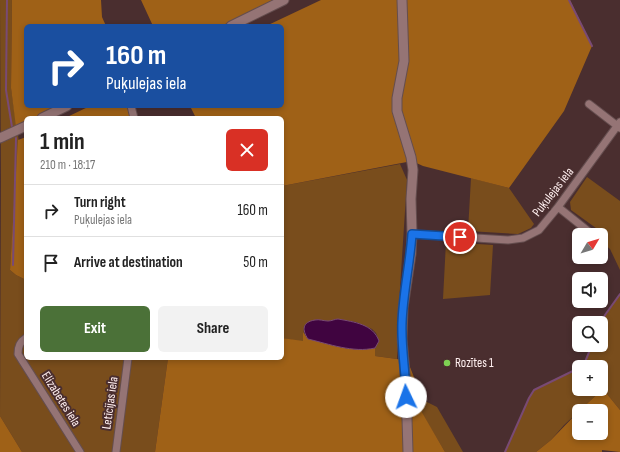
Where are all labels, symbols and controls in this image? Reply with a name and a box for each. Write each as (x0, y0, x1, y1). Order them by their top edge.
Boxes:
text: 160 m (106, 39, 166, 72)
icon: right (40, 40, 92, 92)
text: Puķulejas iela (106, 73, 186, 94)
text: 1 min (40, 127, 85, 156)
button: close (226, 129, 268, 171)
text: 210 m · 18:17 (40, 157, 95, 173)
street label: Puķulejas iela (529, 164, 577, 220)
text: Turn right (74, 193, 126, 212)
icon: right (40, 200, 62, 222)
text: 160 m (237, 201, 268, 220)
text: Puķulejas iela (74, 212, 132, 228)
pin (443, 220, 477, 254)
icon: arrive (449, 226, 471, 248)
north arrow (572, 228, 608, 264)
map controls (572, 228, 608, 440)
icon: arrive (40, 252, 62, 274)
text: Arrive at destination (74, 253, 183, 272)
text: 50 m (243, 253, 268, 272)
button: sound (572, 272, 608, 308)
button: Exit (40, 306, 150, 352)
button: Share (158, 306, 268, 352)
button: search (572, 316, 608, 352)
place label: Rozītes 1 (455, 355, 494, 371)
marker: Rozītes 1 (442, 358, 452, 368)
button: + (572, 360, 608, 396)
street label: Elizabetes iela (38, 369, 84, 429)
street label: Letīcijas iela (98, 376, 122, 430)
position arrow (385, 376, 427, 418)
button: − (572, 404, 608, 440)

